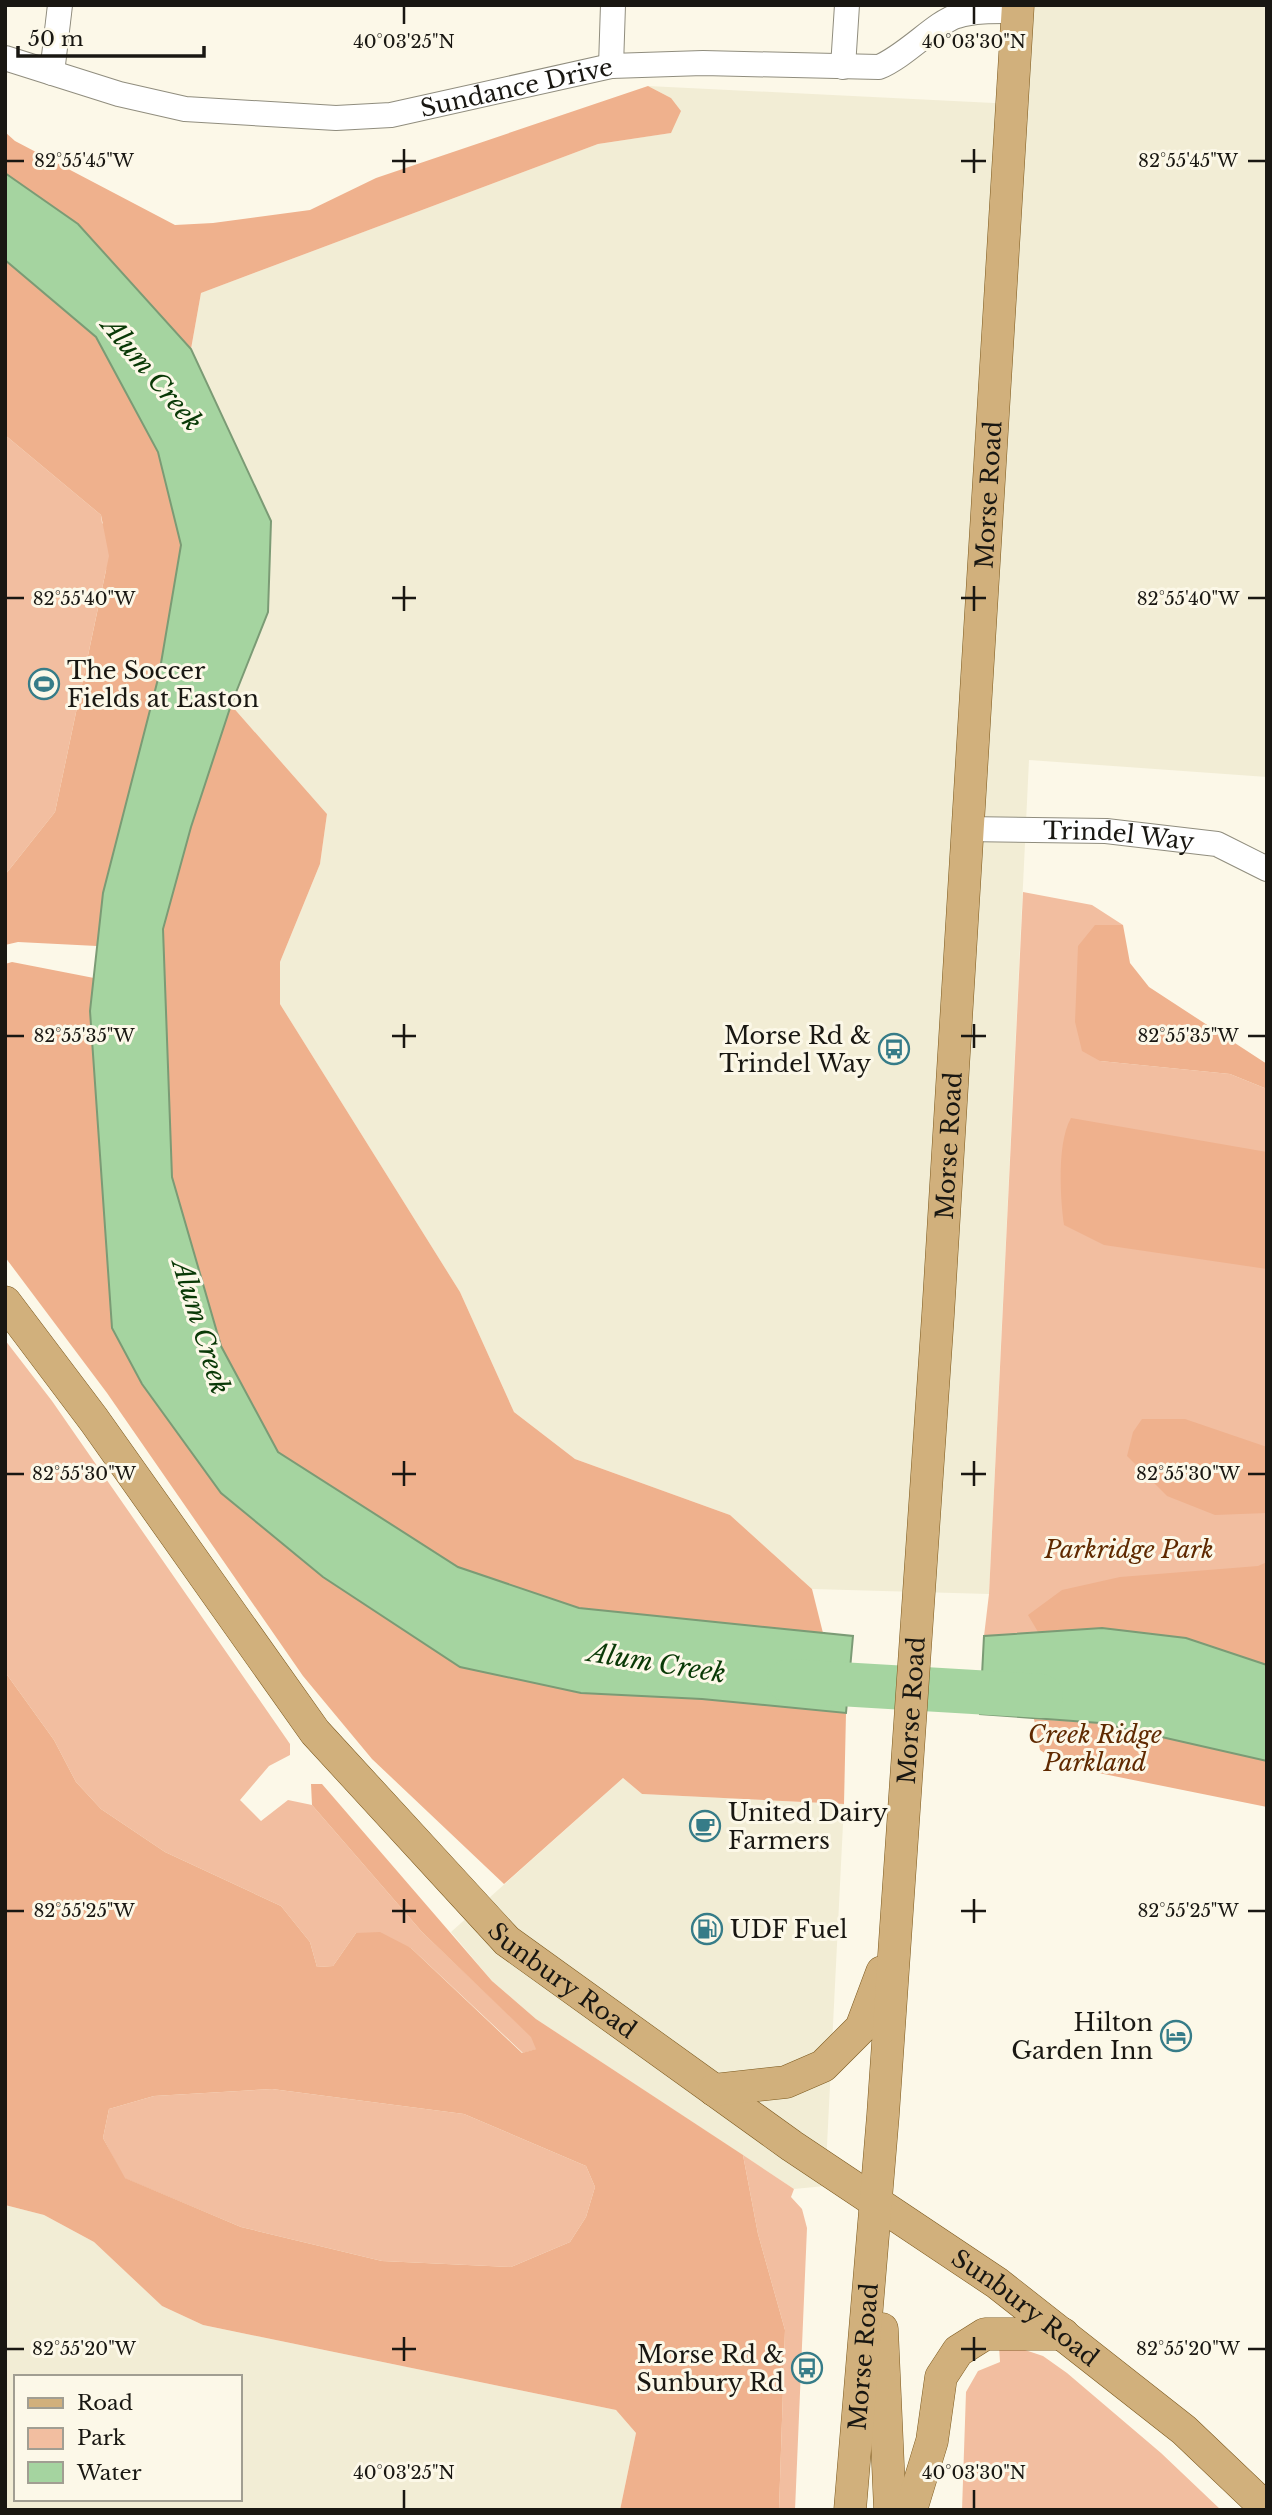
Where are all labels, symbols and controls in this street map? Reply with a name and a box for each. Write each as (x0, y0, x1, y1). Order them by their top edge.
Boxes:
scale bar (18, 14, 203, 58)
text: 50 m (28, 26, 84, 52)
text: 40°03'25"N (353, 31, 455, 53)
text: 40°03'30"N (922, 31, 1026, 53)
street label: Sundance Drive (417, 52, 615, 123)
text: 82°55'45"W (34, 150, 135, 172)
text: 82°55'45"W (1138, 150, 1239, 172)
water label: Alum Creek (93, 308, 209, 437)
street label: Morse Road (969, 420, 1007, 570)
text: 82°55'40"W (33, 588, 136, 610)
text: 82°55'40"W (1137, 588, 1240, 610)
place label: The Soccer Fields at Easton (67, 656, 259, 713)
sports icon: The Soccer Fields at Easton (27, 667, 61, 701)
street label: Trindel Way (1043, 816, 1197, 856)
place label: Morse Rd & Trindel Way (719, 1021, 872, 1078)
text: 82°55'35"W (33, 1025, 135, 1047)
text: 82°55'35"W (1137, 1025, 1239, 1047)
bus stop icon: Morse Rd & Trindel Way (877, 1032, 911, 1066)
street label: Morse Road (929, 1071, 967, 1220)
water label: Alum Creek (165, 1253, 237, 1398)
text: 82°55'30"W (32, 1463, 137, 1485)
text: 82°55'30"W (1136, 1463, 1241, 1485)
park label: Parkridge Park (1043, 1535, 1214, 1564)
street label: Morse Road (891, 1635, 930, 1785)
water label: Alum Creek (583, 1636, 728, 1690)
park label: Creek Ridge Parkland (1028, 1720, 1162, 1777)
place label: United Dairy Farmers (728, 1798, 889, 1855)
cafe icon: United Dairy Farmers (688, 1809, 722, 1843)
text: 82°55'25"W (33, 1900, 135, 1922)
text: 82°55'25"W (1137, 1900, 1239, 1922)
fuel station icon: UDF Fuel (690, 1912, 724, 1946)
place label: UDF Fuel (730, 1915, 848, 1944)
street label: Sunbury Road (483, 1916, 642, 2044)
place label: Hilton Garden Inn (1011, 2008, 1153, 2065)
hotel icon: Hilton Garden Inn (1159, 2019, 1193, 2053)
street label: Sunbury Road (947, 2243, 1105, 2372)
street label: Morse Road (842, 2282, 883, 2432)
text: 82°55'20"W (32, 2338, 137, 2360)
text: 82°55'20"W (1136, 2338, 1241, 2360)
place label: Morse Rd & Sunbury Rd (636, 2340, 784, 2397)
bus stop icon: Morse Rd & Sunbury Rd (790, 2351, 824, 2385)
legend (14, 2375, 242, 2501)
text: Road (77, 2390, 133, 2416)
text: Park (77, 2425, 126, 2451)
text: Water (76, 2460, 141, 2486)
text: 40°03'25"N (353, 2462, 455, 2484)
text: 40°03'30"N (922, 2462, 1026, 2484)

